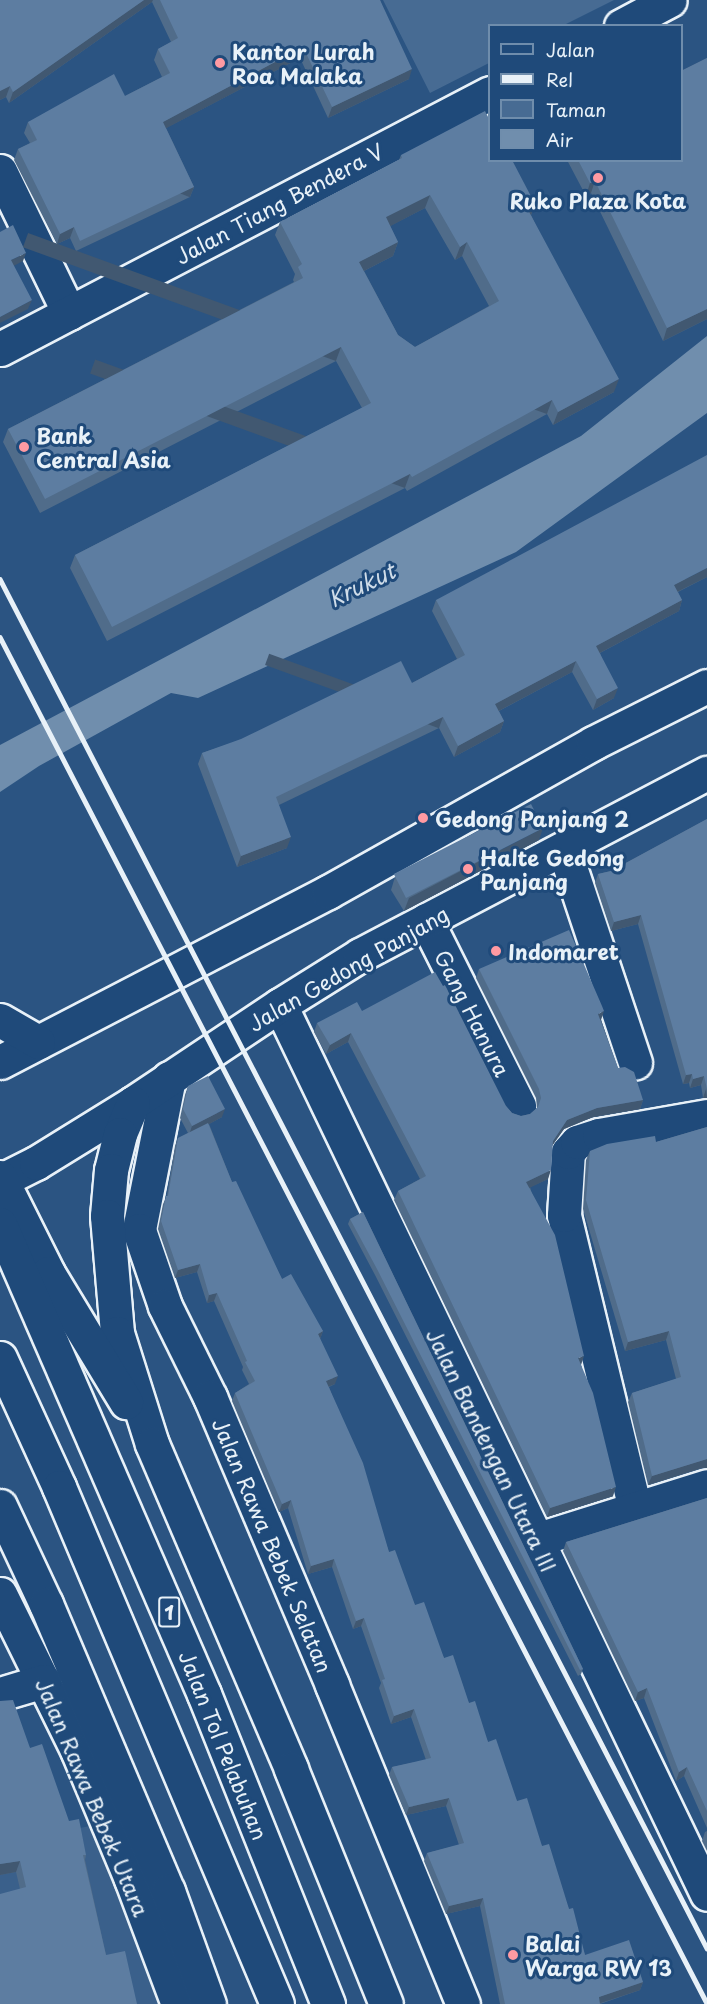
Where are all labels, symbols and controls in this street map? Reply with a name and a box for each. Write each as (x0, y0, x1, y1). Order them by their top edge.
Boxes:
legend (488, 24, 683, 162)
text: Jalan (546, 36, 595, 63)
place label: Kantor Lurah Roa Malaka (232, 38, 375, 88)
marker: Kantor Lurah Roa Malaka (213, 56, 227, 70)
text: Rel (546, 66, 573, 93)
text: Taman (546, 96, 606, 123)
text: Air (546, 126, 573, 153)
street label: Jalan Tiang Bendera V (170, 137, 388, 269)
marker: Ruko Plaza Kota (591, 171, 605, 185)
place label: Ruko Plaza Kota (509, 187, 687, 213)
place label: Bank Central Asia (36, 422, 171, 472)
marker: Bank Central Asia (17, 440, 31, 454)
water label: Krukut (323, 557, 399, 611)
place label: Gedong Panjang 2 (435, 805, 630, 831)
marker: Gedong Panjang 2 (416, 811, 430, 825)
place label: Halte Gedong Panjang (480, 844, 625, 894)
marker: Halte Gedong Panjang (461, 862, 475, 876)
street label: Jalan Gedong Panjang (243, 900, 453, 1036)
place label: Indomaret (508, 938, 619, 964)
marker: Indomaret (489, 944, 503, 958)
street label: Gang Hanura (430, 946, 516, 1080)
street label: Jalan Bandengan Utara III (422, 1323, 562, 1577)
street label: Jalan Rawa Bebek Selatan (208, 1414, 338, 1676)
road number: 1 (157, 1595, 181, 1629)
street label: Jalan Tol Pelabuhan (174, 1646, 274, 1844)
street label: Jalan Rawa Bebek Utara (31, 1674, 155, 1920)
place label: Balai Warga RW 13 (525, 1930, 674, 1980)
marker: Balai Warga RW 13 (506, 1948, 520, 1962)

